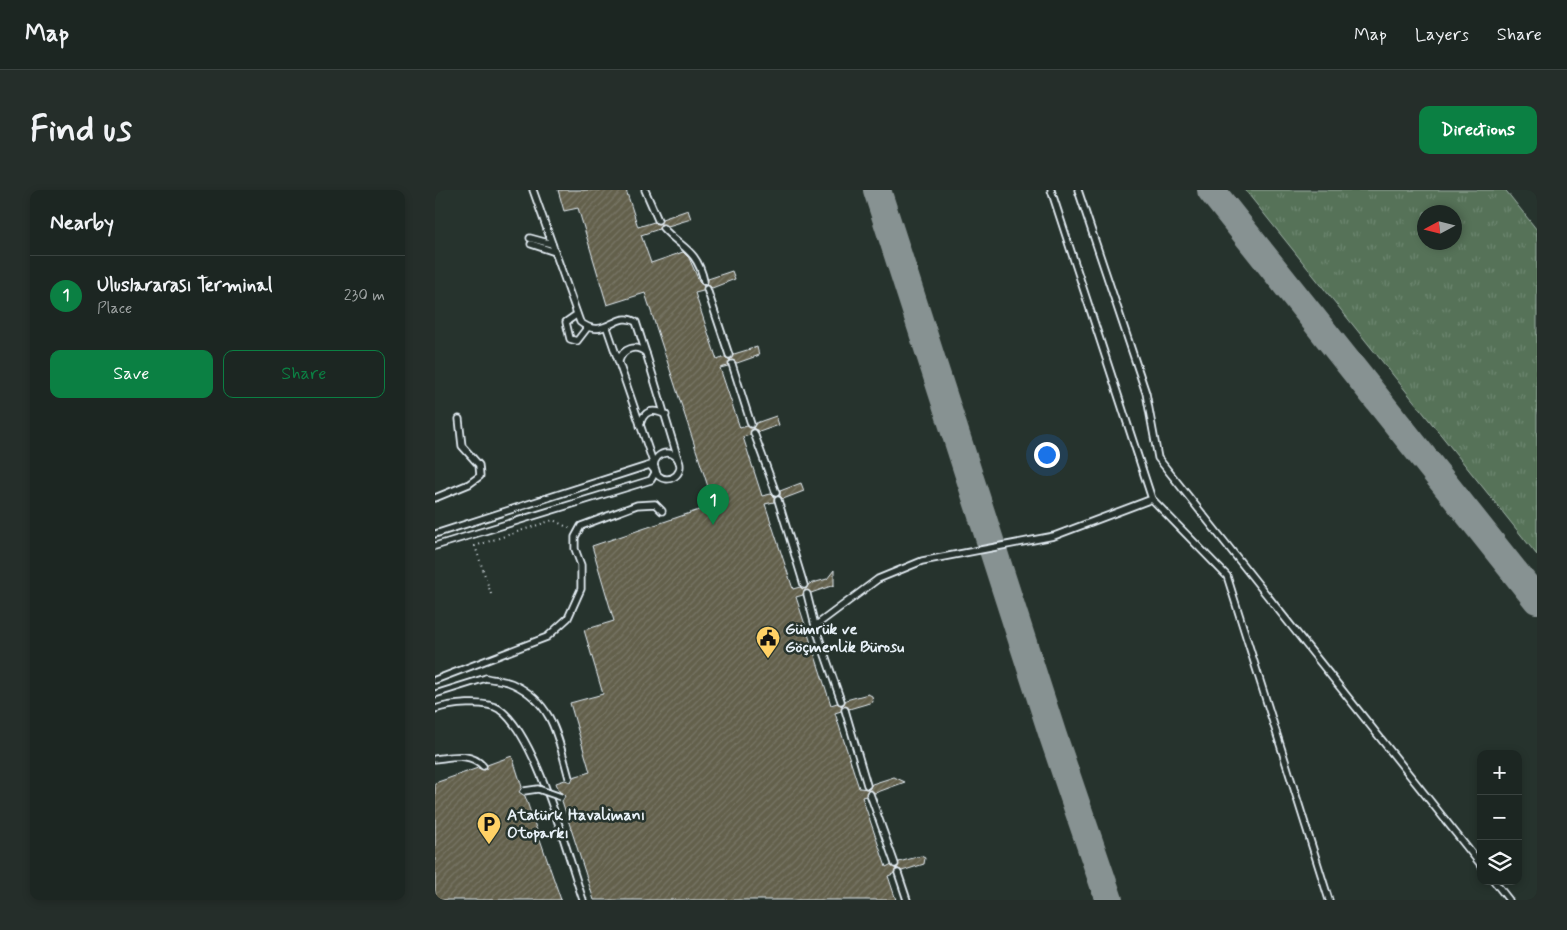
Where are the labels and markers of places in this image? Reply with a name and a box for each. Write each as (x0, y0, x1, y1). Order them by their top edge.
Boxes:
pin: 1 (697, 484, 729, 525)
place label: Gümrük ve Göçmenlik Bürosu (785, 619, 905, 658)
public building icon: Gümrük ve Göçmenlik Bürosu (755, 625, 781, 659)
place label: Atatürk Havalimanı Otoparkı (507, 805, 645, 844)
parking icon: Atatürk Havalimanı Otoparkı (476, 811, 502, 845)

